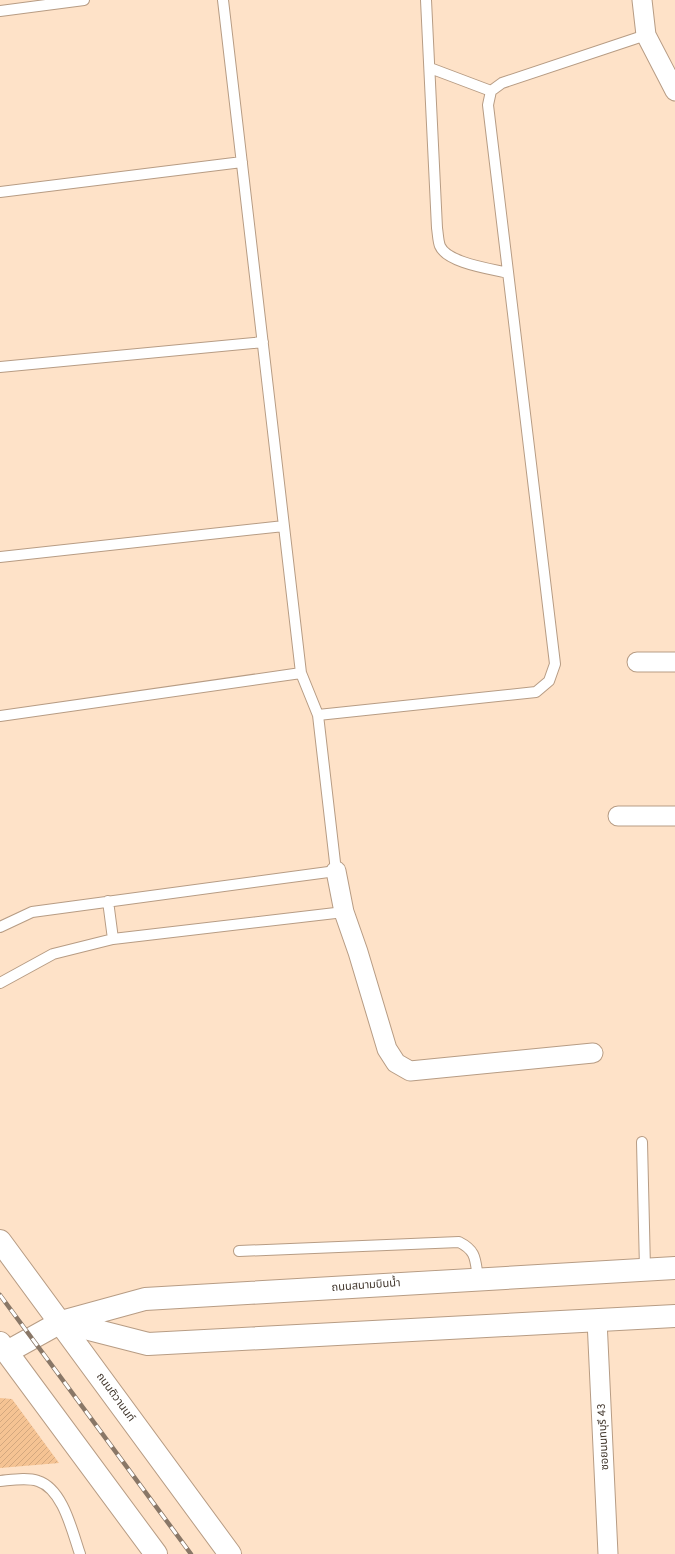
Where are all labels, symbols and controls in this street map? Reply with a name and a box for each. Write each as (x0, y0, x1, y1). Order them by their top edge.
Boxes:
street label: ถนนสนามบินน้ำ (331, 1274, 401, 1294)
street label: ถนนติวานนท์ (94, 1370, 138, 1424)
street label: ซอยนนทบุรี 43 (595, 1403, 611, 1471)

